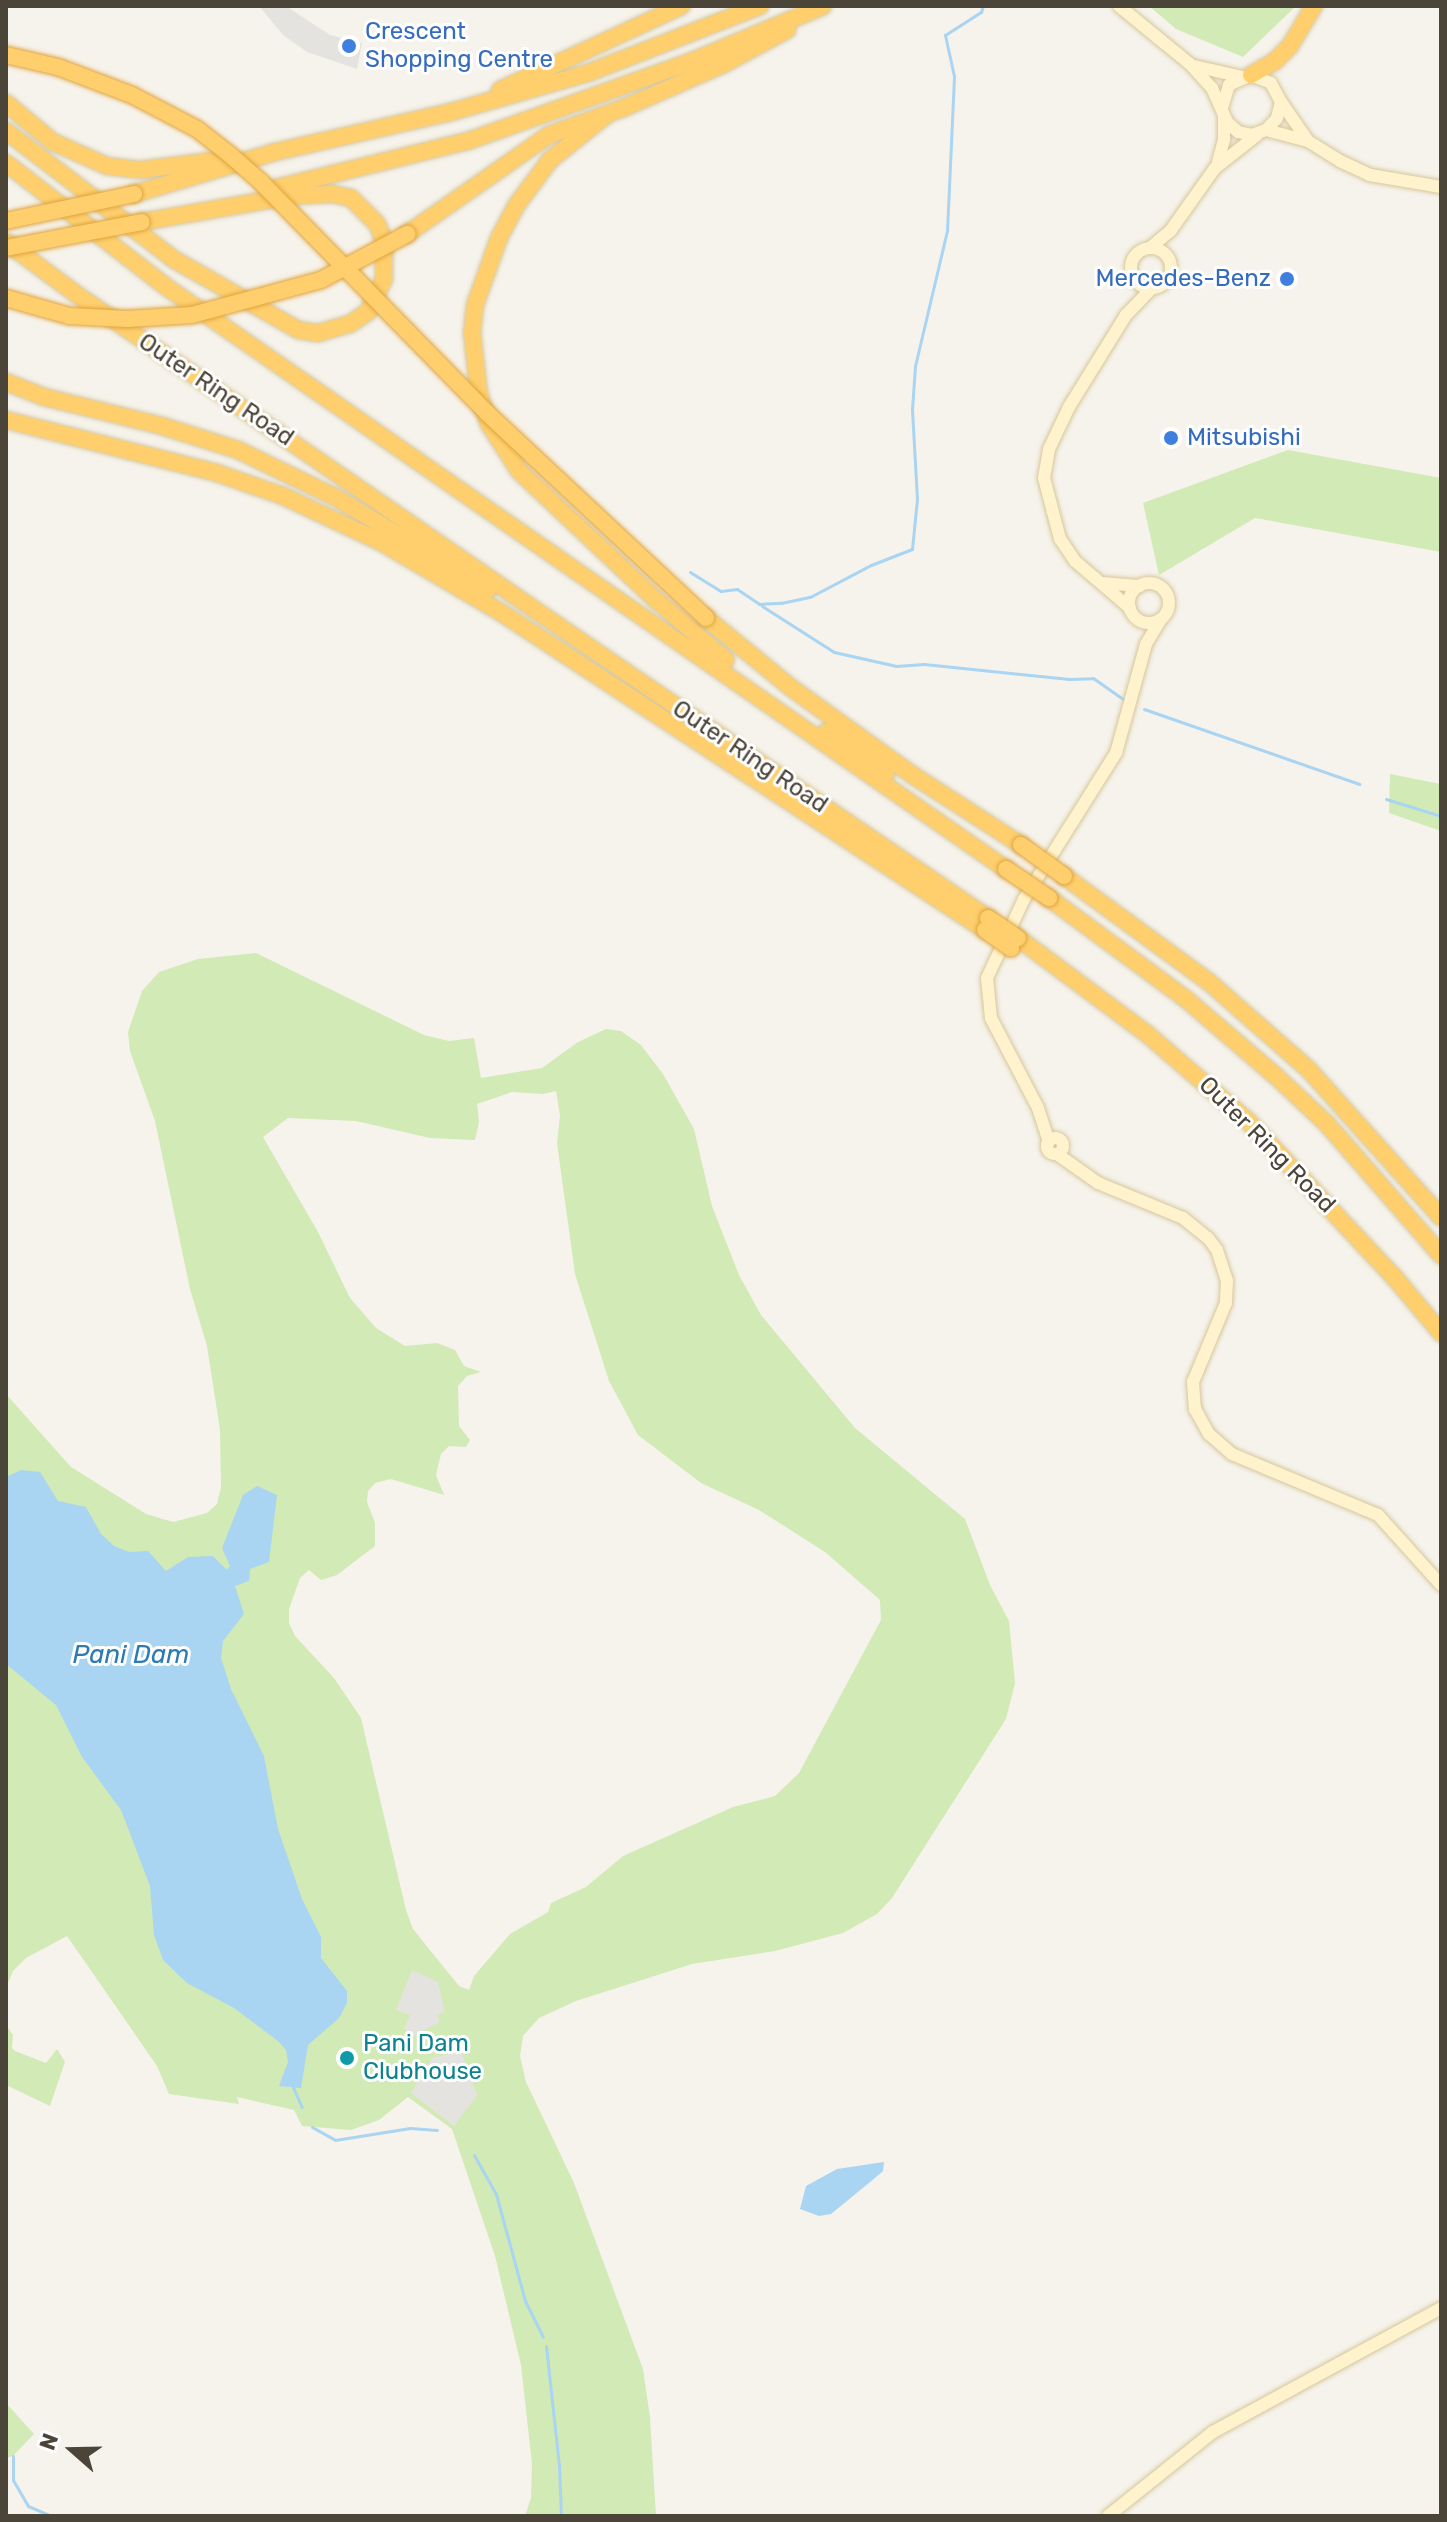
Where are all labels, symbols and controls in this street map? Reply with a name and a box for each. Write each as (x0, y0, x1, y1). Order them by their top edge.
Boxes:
place label: Crescent Shopping Centre (365, 18, 553, 74)
marker: Crescent Shopping Centre (340, 37, 358, 55)
place label: Mercedes-Benz (1096, 265, 1271, 293)
marker: Mercedes-Benz (1278, 270, 1296, 288)
street label: Outer Ring Road (133, 327, 299, 453)
place label: Mitsubishi (1187, 424, 1301, 452)
marker: Mitsubishi (1162, 429, 1180, 447)
street label: Outer Ring Road (667, 694, 833, 820)
street label: Outer Ring Road (1193, 1071, 1341, 1219)
water label: Pani Dam (73, 1639, 189, 1671)
place label: Pani Dam Clubhouse (363, 2030, 482, 2086)
marker: Pani Dam Clubhouse (338, 2049, 356, 2067)
north arrow (32, 2410, 112, 2490)
text: N (34, 2430, 64, 2454)

